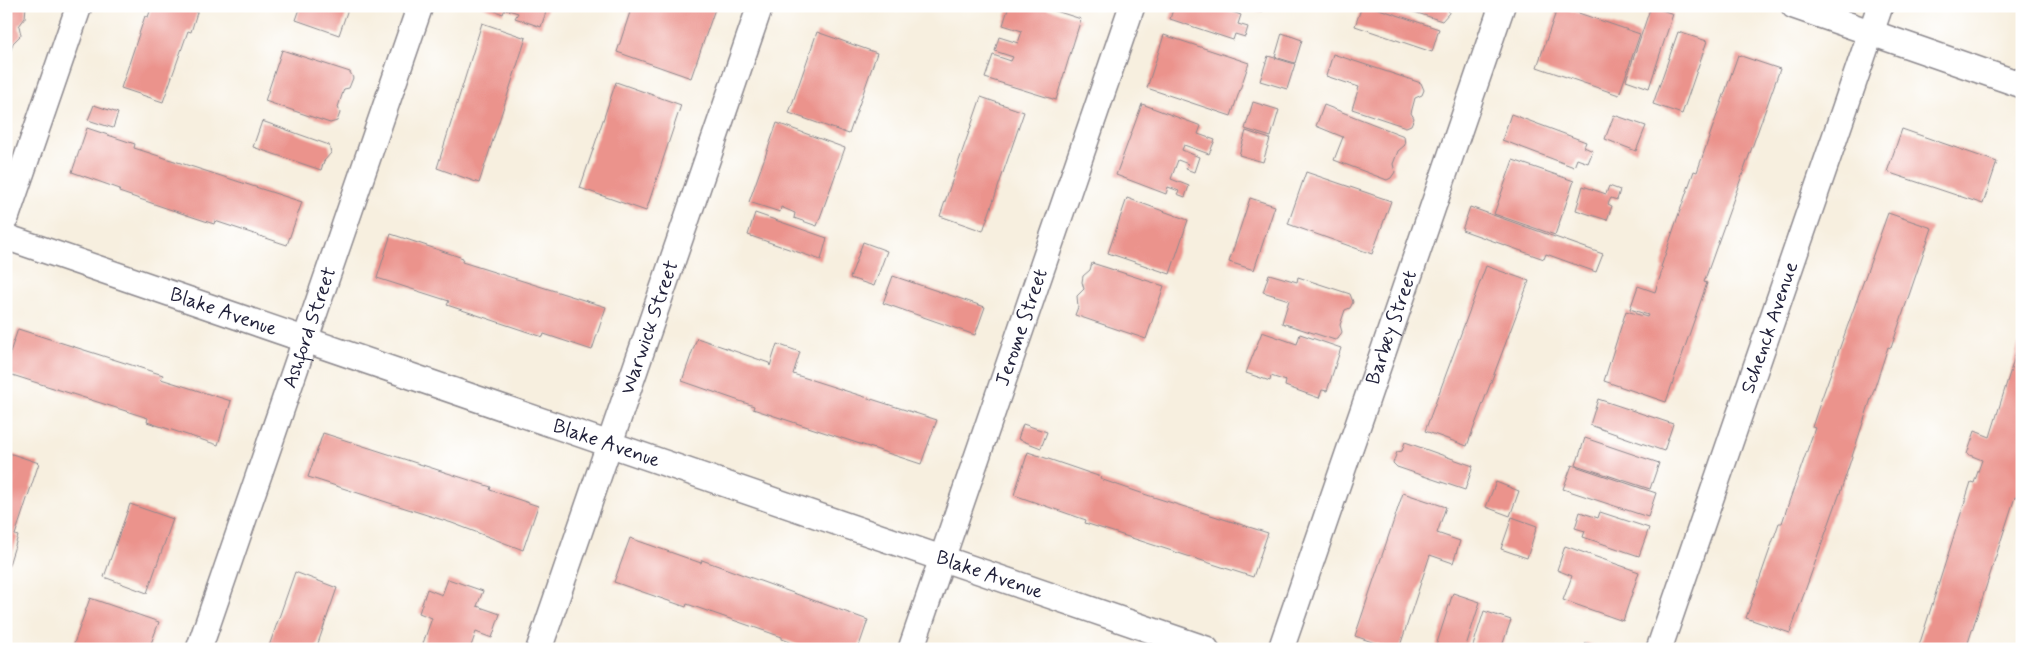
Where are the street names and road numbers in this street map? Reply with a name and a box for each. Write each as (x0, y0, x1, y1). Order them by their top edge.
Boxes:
street label: Warwick Street (614, 257, 685, 398)
street label: Schenck Avenue (1734, 258, 1805, 397)
street label: Ashford Street (276, 263, 343, 392)
street label: Jerome Street (989, 265, 1054, 390)
street label: Barbey Street (1359, 267, 1424, 388)
street label: Blake Avenue (166, 281, 281, 343)
street label: Blake Avenue (549, 412, 664, 474)
street label: Blake Avenue (932, 544, 1047, 606)

